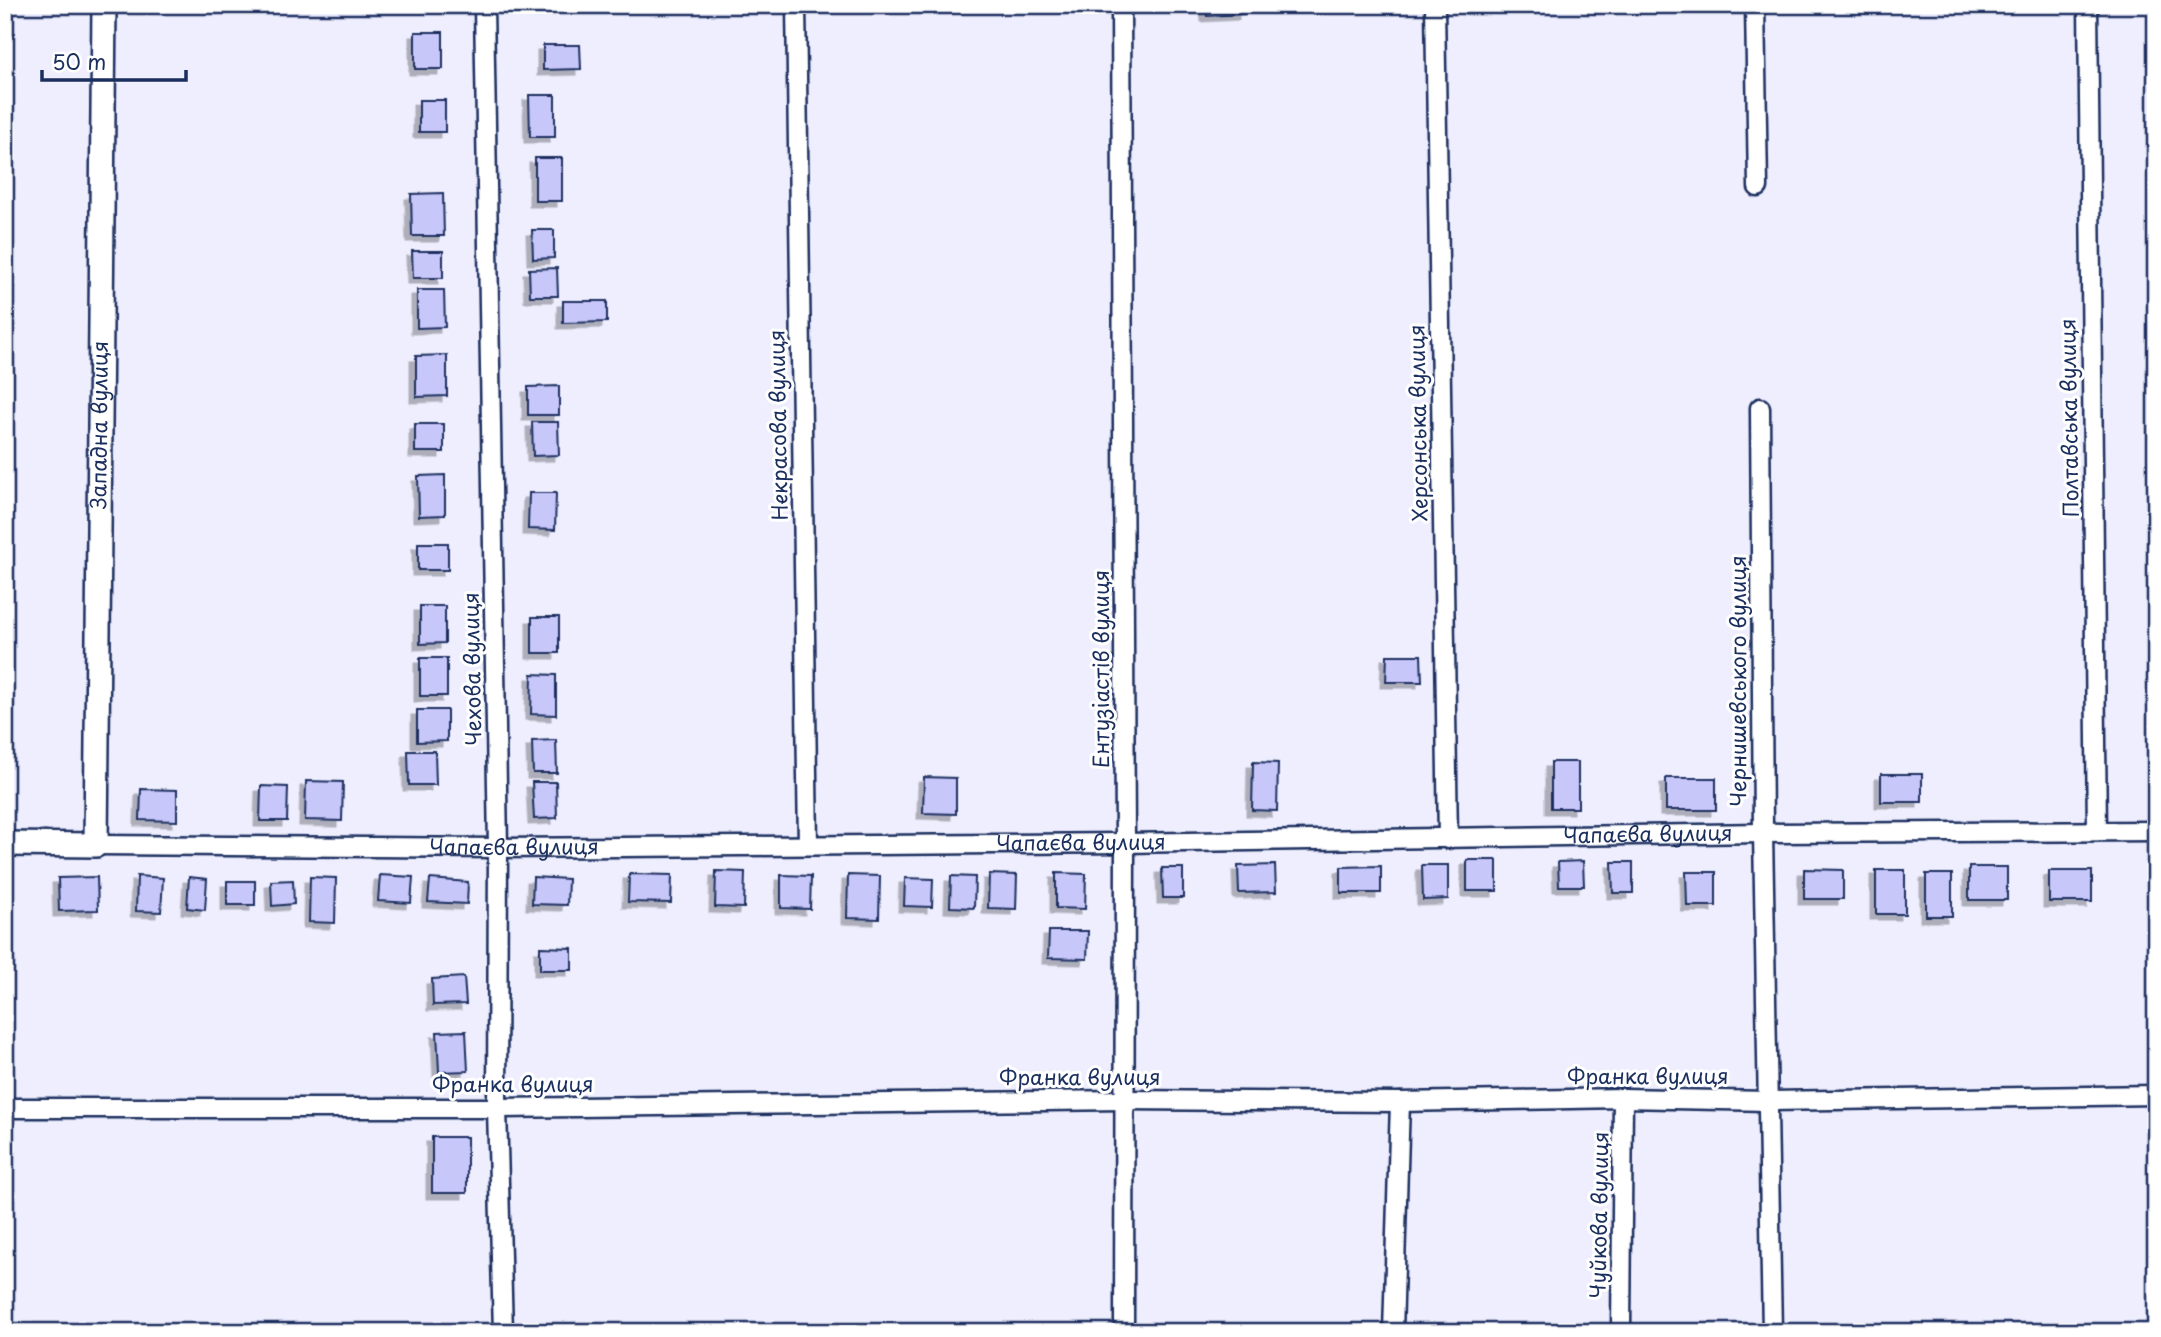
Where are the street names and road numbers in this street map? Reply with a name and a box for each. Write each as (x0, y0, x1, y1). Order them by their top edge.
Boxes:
street label: Полтавська вулиця (2050, 318, 2086, 518)
street label: Херсонська вулиця (1399, 324, 1435, 522)
street label: Некрасова вулиця (759, 329, 795, 521)
street label: Западна вулиця (81, 341, 115, 509)
street label: Чернишевського вулиця (1721, 555, 1753, 807)
street label: Ентузіастів вулиця (1084, 570, 1116, 768)
street label: Чехова вулиця (454, 592, 488, 746)
street label: Чапаєва вулиця (1563, 815, 1733, 850)
street label: Чапаєва вулиця (996, 824, 1166, 858)
street label: Чапаєва вулиця (429, 829, 599, 862)
street label: Франка вулиця (1567, 1059, 1729, 1091)
street label: Франка вулиця (999, 1060, 1161, 1092)
street label: Франка вулиця (432, 1067, 594, 1099)
street label: Чуйкова вулиця (1581, 1131, 1615, 1299)

